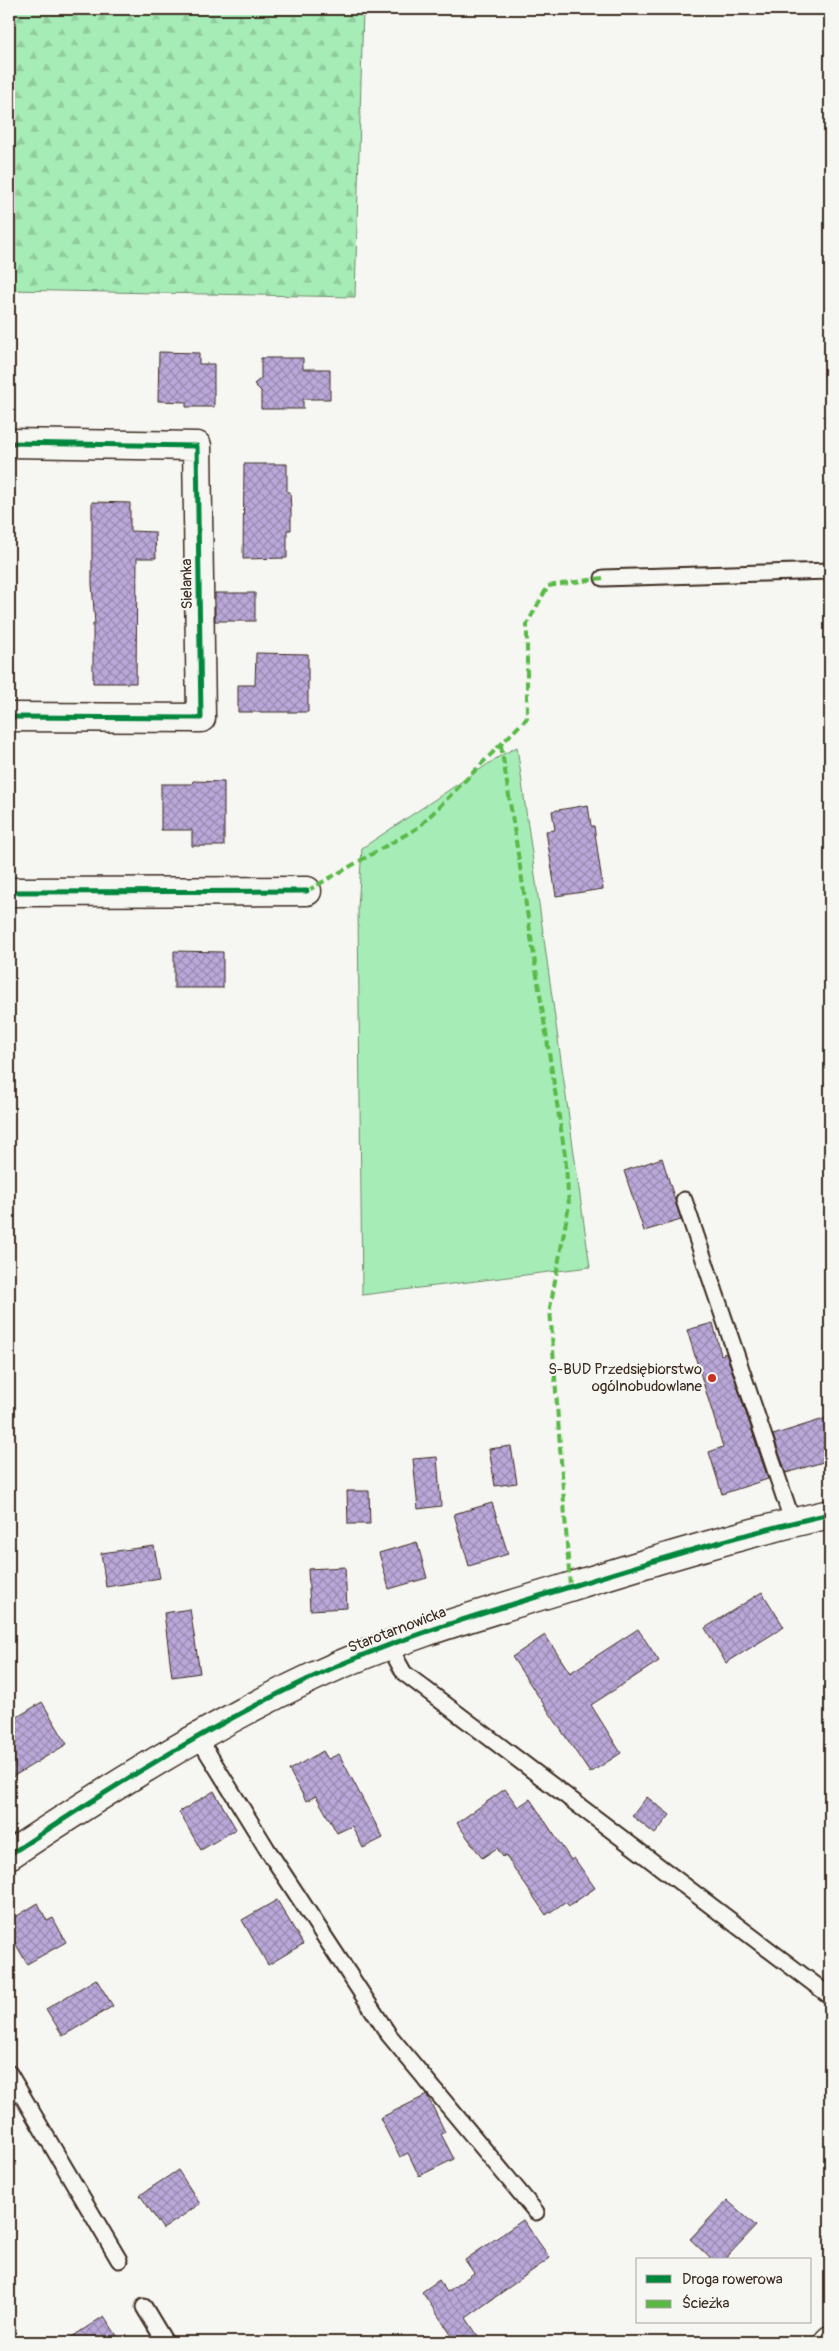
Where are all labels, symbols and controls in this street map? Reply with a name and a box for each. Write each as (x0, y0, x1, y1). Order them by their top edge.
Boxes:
street label: Sielanka (177, 559, 197, 609)
place label: S-BUD Przedsiębiorstwo ogólnobudowlane (548, 1360, 703, 1396)
marker: S-BUD Przedsiębiorstwo ogólnobudowlane (706, 1372, 718, 1384)
street label: Starotarnowicka (345, 1603, 449, 1657)
legend (636, 2258, 812, 2324)
text: Droga rowerowa (682, 2270, 783, 2289)
text: Ścieżka (682, 2294, 730, 2313)

